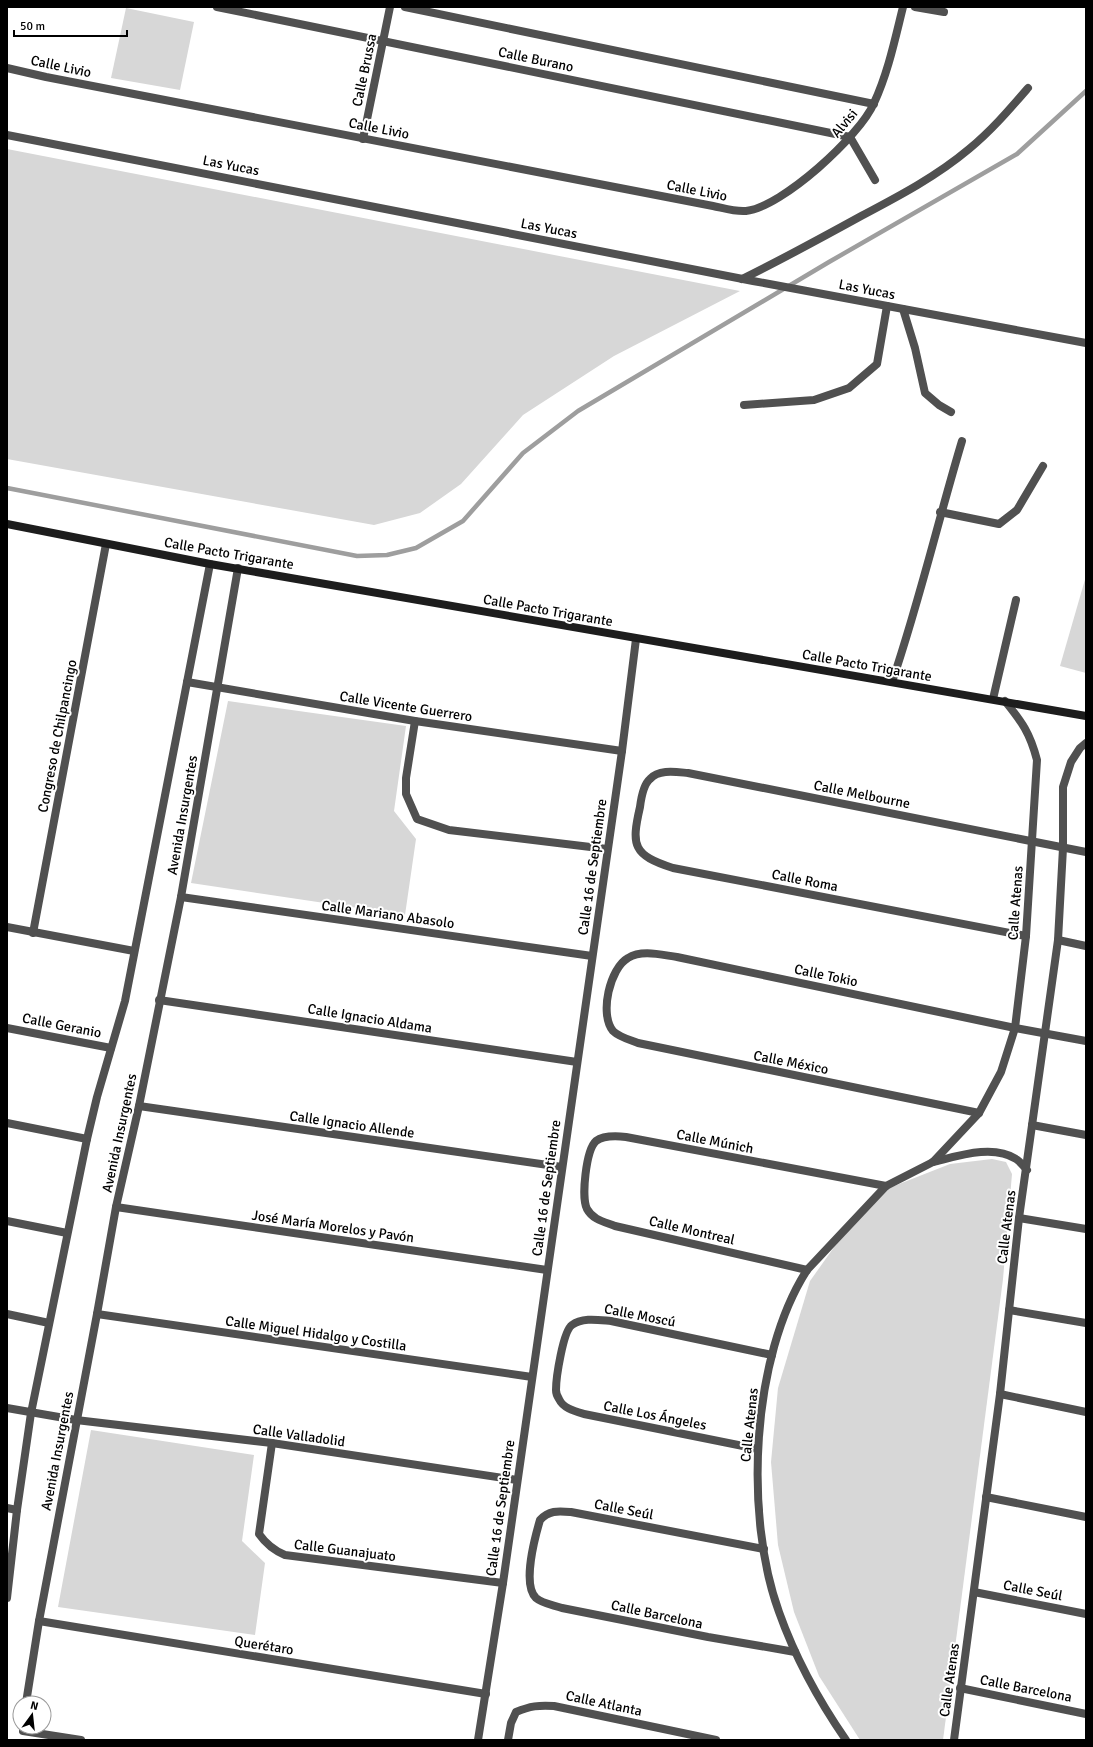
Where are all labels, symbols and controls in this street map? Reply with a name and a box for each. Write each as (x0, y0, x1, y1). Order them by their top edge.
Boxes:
scale bar (14, 12, 127, 38)
text: 50 m (20, 19, 45, 34)
street label: Calle Brussa (348, 32, 380, 108)
street label: Calle Burano (497, 43, 575, 76)
street label: Calle Livio (29, 52, 93, 81)
street label: Alvisi (827, 105, 861, 141)
street label: Calle Livio (347, 114, 411, 143)
street label: Las Yucas (201, 152, 261, 179)
street label: Calle Livio (665, 176, 729, 205)
street label: Las Yucas (519, 215, 579, 242)
street label: Las Yucas (837, 276, 897, 303)
street label: Calle Pacto Trigarante (163, 534, 295, 573)
street label: Calle Pacto Trigarante (482, 591, 614, 630)
street label: Calle Pacto Trigarante (801, 646, 933, 685)
street label: Congreso de Chilpancingo (34, 658, 81, 814)
street label: Calle Vicente Guerrero (338, 688, 474, 725)
street label: Avenida Insurgentes (164, 754, 201, 876)
street label: Calle Melbourne (812, 777, 912, 812)
street label: Calle 16 de Septiembre (574, 798, 610, 936)
street label: Calle Atenas (1004, 865, 1027, 941)
street label: Calle Roma (770, 866, 840, 895)
street label: Calle Mariano Abasolo (320, 897, 455, 932)
street label: Calle Tokio (793, 960, 859, 991)
street label: Calle Ignacio Aldama (306, 1000, 433, 1037)
street label: Calle Geranio (21, 1009, 103, 1041)
street label: Calle México (752, 1047, 830, 1078)
street label: Avenida Insurgentes (99, 1072, 140, 1194)
street label: Calle Ignacio Allende (288, 1107, 415, 1142)
street label: Calle 16 de Septiembre (528, 1119, 564, 1257)
street label: Calle Múnich (675, 1126, 755, 1157)
street label: Calle Atenas (994, 1189, 1019, 1265)
street label: José María Morelos y Pavón (251, 1207, 415, 1246)
street label: Calle Montreal (647, 1212, 737, 1249)
street label: Calle Moscú (603, 1300, 677, 1331)
street label: Calle Miguel Hidalgo y Costilla (224, 1312, 408, 1355)
street label: Calle Atenas (737, 1387, 762, 1463)
street label: Avenida Insurgentes (38, 1390, 77, 1512)
street label: Calle Los Ángeles (602, 1397, 708, 1434)
street label: Calle Valladolid (252, 1421, 346, 1450)
street label: Calle 16 de Septiembre (482, 1439, 518, 1577)
street label: Calle Seúl (593, 1495, 655, 1524)
street label: Calle Guanajuato (293, 1536, 397, 1565)
street label: Calle Seúl (1002, 1576, 1064, 1605)
street label: Calle Barcelona (609, 1596, 704, 1633)
street label: Querétaro (233, 1632, 295, 1659)
street label: Calle Atenas (936, 1642, 963, 1718)
street label: Calle Barcelona (978, 1671, 1073, 1706)
street label: Calle Atlanta (564, 1687, 644, 1720)
north arrow (12, 1695, 52, 1735)
text: N (29, 1699, 40, 1713)

